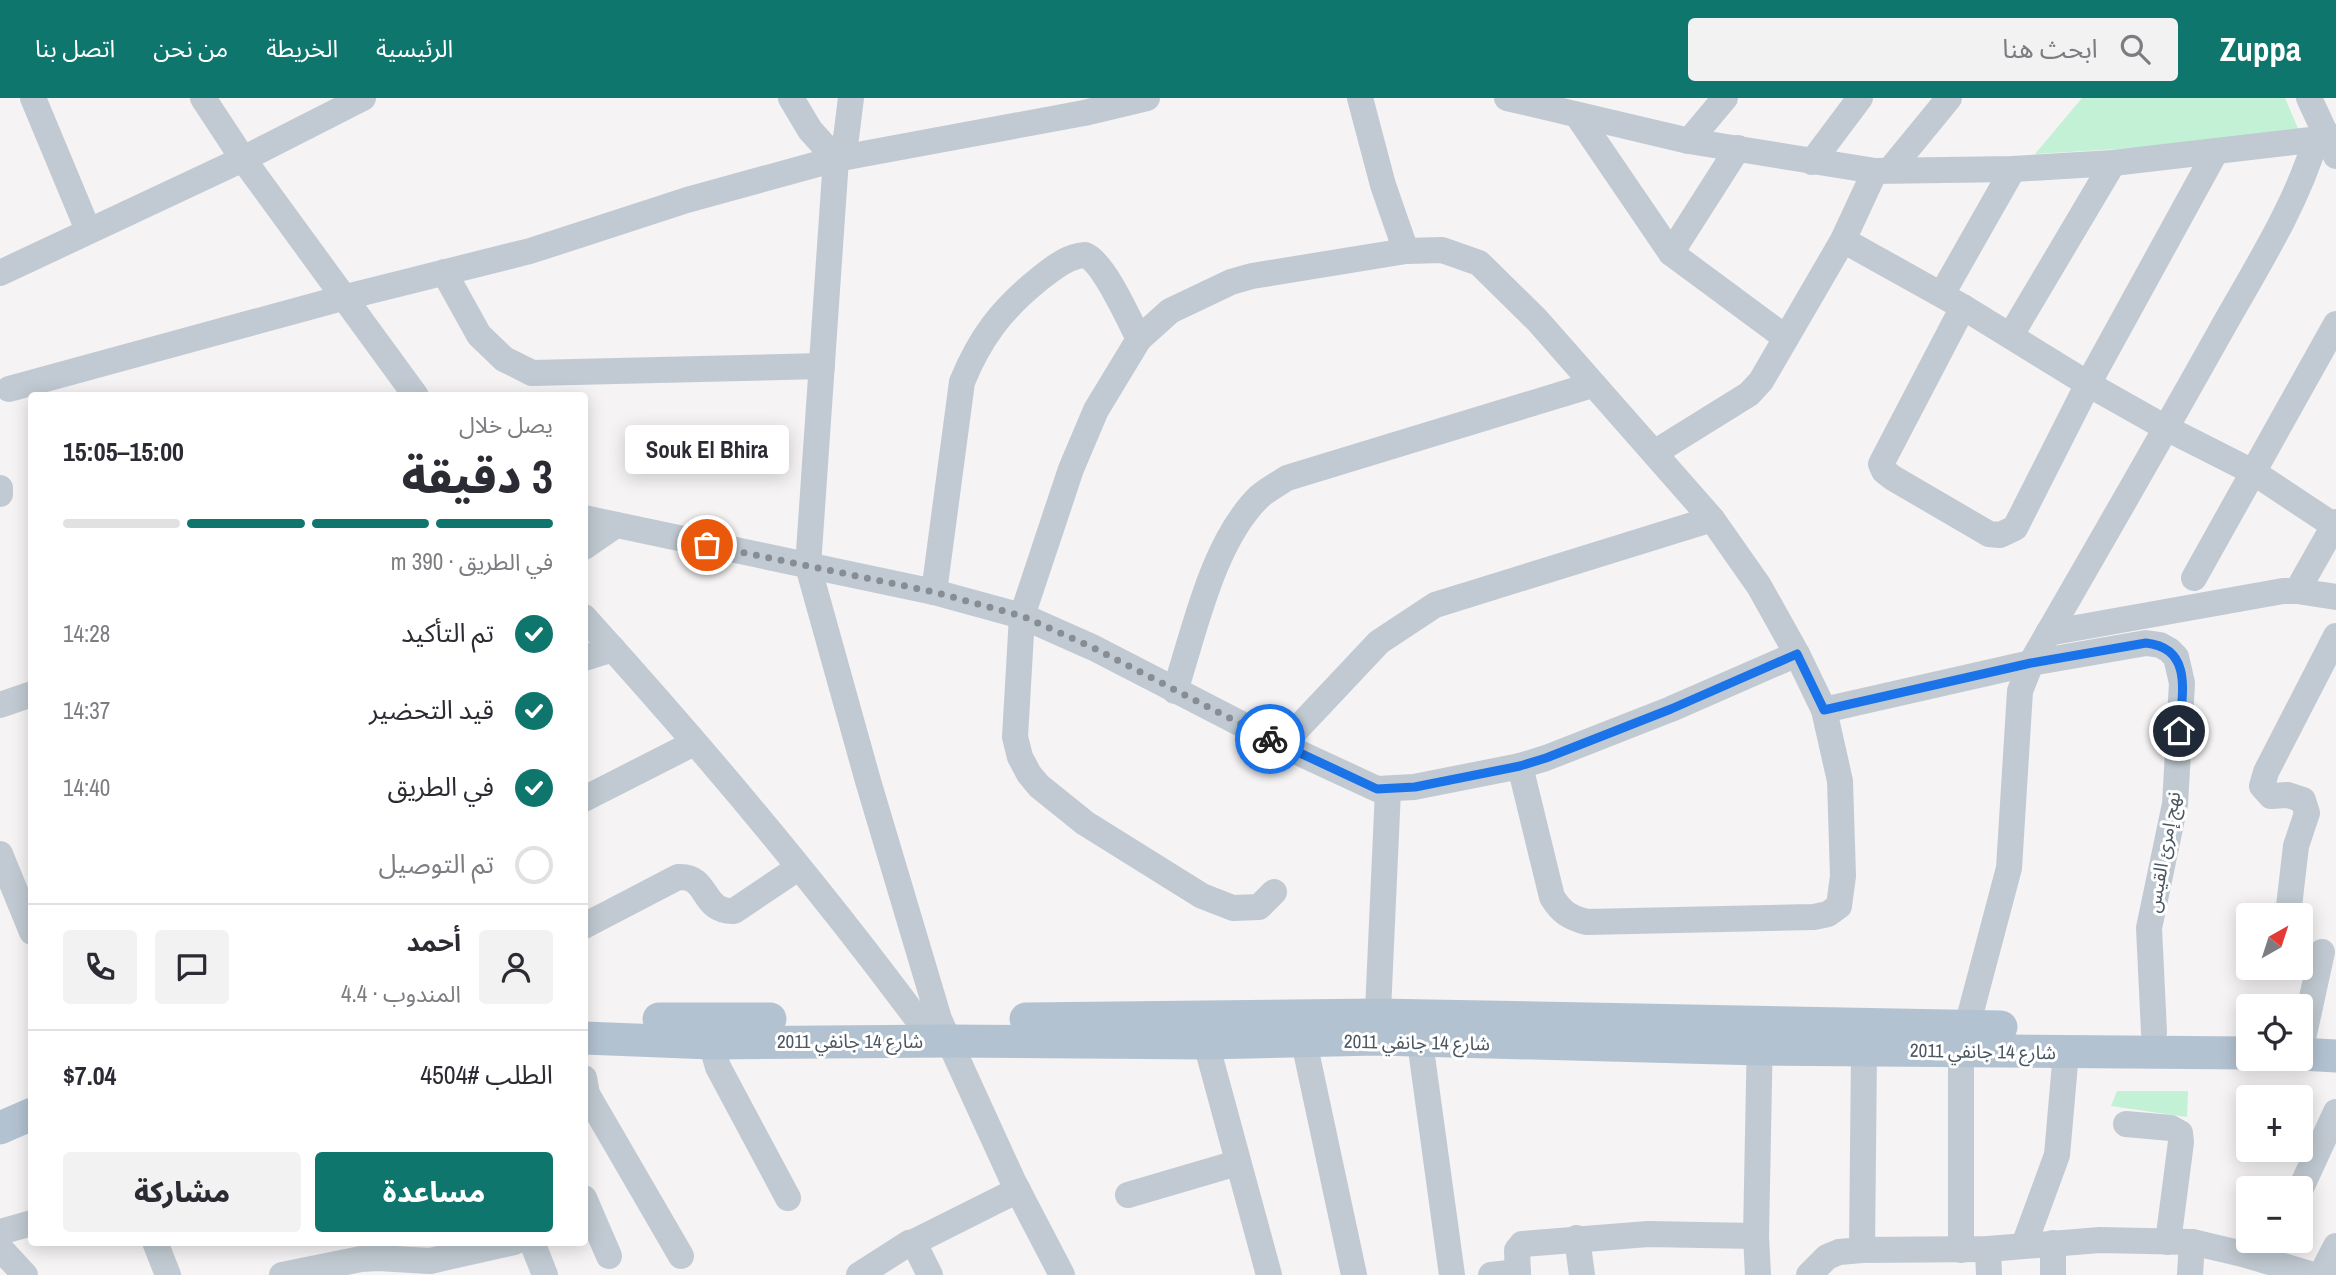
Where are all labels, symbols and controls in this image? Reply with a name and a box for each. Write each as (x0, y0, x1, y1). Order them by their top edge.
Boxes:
search box (1688, 18, 2178, 81)
text: Zuppa (2220, 27, 2301, 71)
icon: search (2116, 30, 2154, 68)
text: ابحث هنا (2002, 31, 2098, 66)
text: اتصل بنا (35, 32, 115, 64)
text: من نحن (153, 32, 228, 64)
text: الخريطة (266, 32, 338, 64)
text: الرئيسية (376, 32, 453, 64)
text: يصل خلال (459, 409, 553, 440)
callout: Souk El Bhira (625, 426, 789, 475)
text: 15:00–15:05 (63, 434, 184, 469)
text: Souk El Bhira (646, 434, 768, 465)
text: 3 دقيقة (401, 445, 553, 507)
pin (677, 515, 737, 575)
icon: bag (688, 526, 726, 564)
text: في الطريق · 390 m (391, 546, 553, 577)
text: تم التأكيد (401, 615, 494, 650)
icon: check (515, 615, 553, 653)
text: 14:28 (63, 618, 110, 649)
text: قيد التحضير (369, 692, 494, 727)
icon: check (515, 692, 553, 730)
text: 14:37 (63, 695, 110, 726)
pin (2149, 701, 2209, 761)
courier (1235, 704, 1305, 774)
icon: home (2160, 712, 2198, 750)
icon: bike (1251, 720, 1289, 758)
text: في الطريق (388, 769, 494, 804)
icon: check (515, 769, 553, 807)
text: 14:40 (63, 772, 110, 803)
street label: نهج إمرئ القيس (2140, 790, 2188, 915)
text: تم التوصيل (379, 846, 494, 881)
north arrow (2236, 903, 2314, 980)
map controls (2236, 903, 2313, 1253)
text: أحمد (407, 924, 461, 959)
button: phone (63, 930, 137, 1004)
button: chat (155, 930, 229, 1004)
button: person (479, 930, 553, 1004)
text: المندوب · 4.4 (341, 978, 461, 1009)
button: locate (2236, 994, 2313, 1071)
street label: شارع 14 جانفي 2011 (777, 1028, 923, 1056)
street label: شارع 14 جانفي 2011 (1344, 1028, 1490, 1059)
street label: شارع 14 جانفي 2011 (1910, 1037, 2056, 1068)
text: الطلب #4504 (420, 1057, 553, 1092)
text: $7.04 (63, 1058, 116, 1093)
button: + (2236, 1085, 2313, 1162)
button: مشاركة (63, 1152, 301, 1232)
button: مساعدة (315, 1152, 553, 1232)
button: − (2236, 1176, 2313, 1253)

